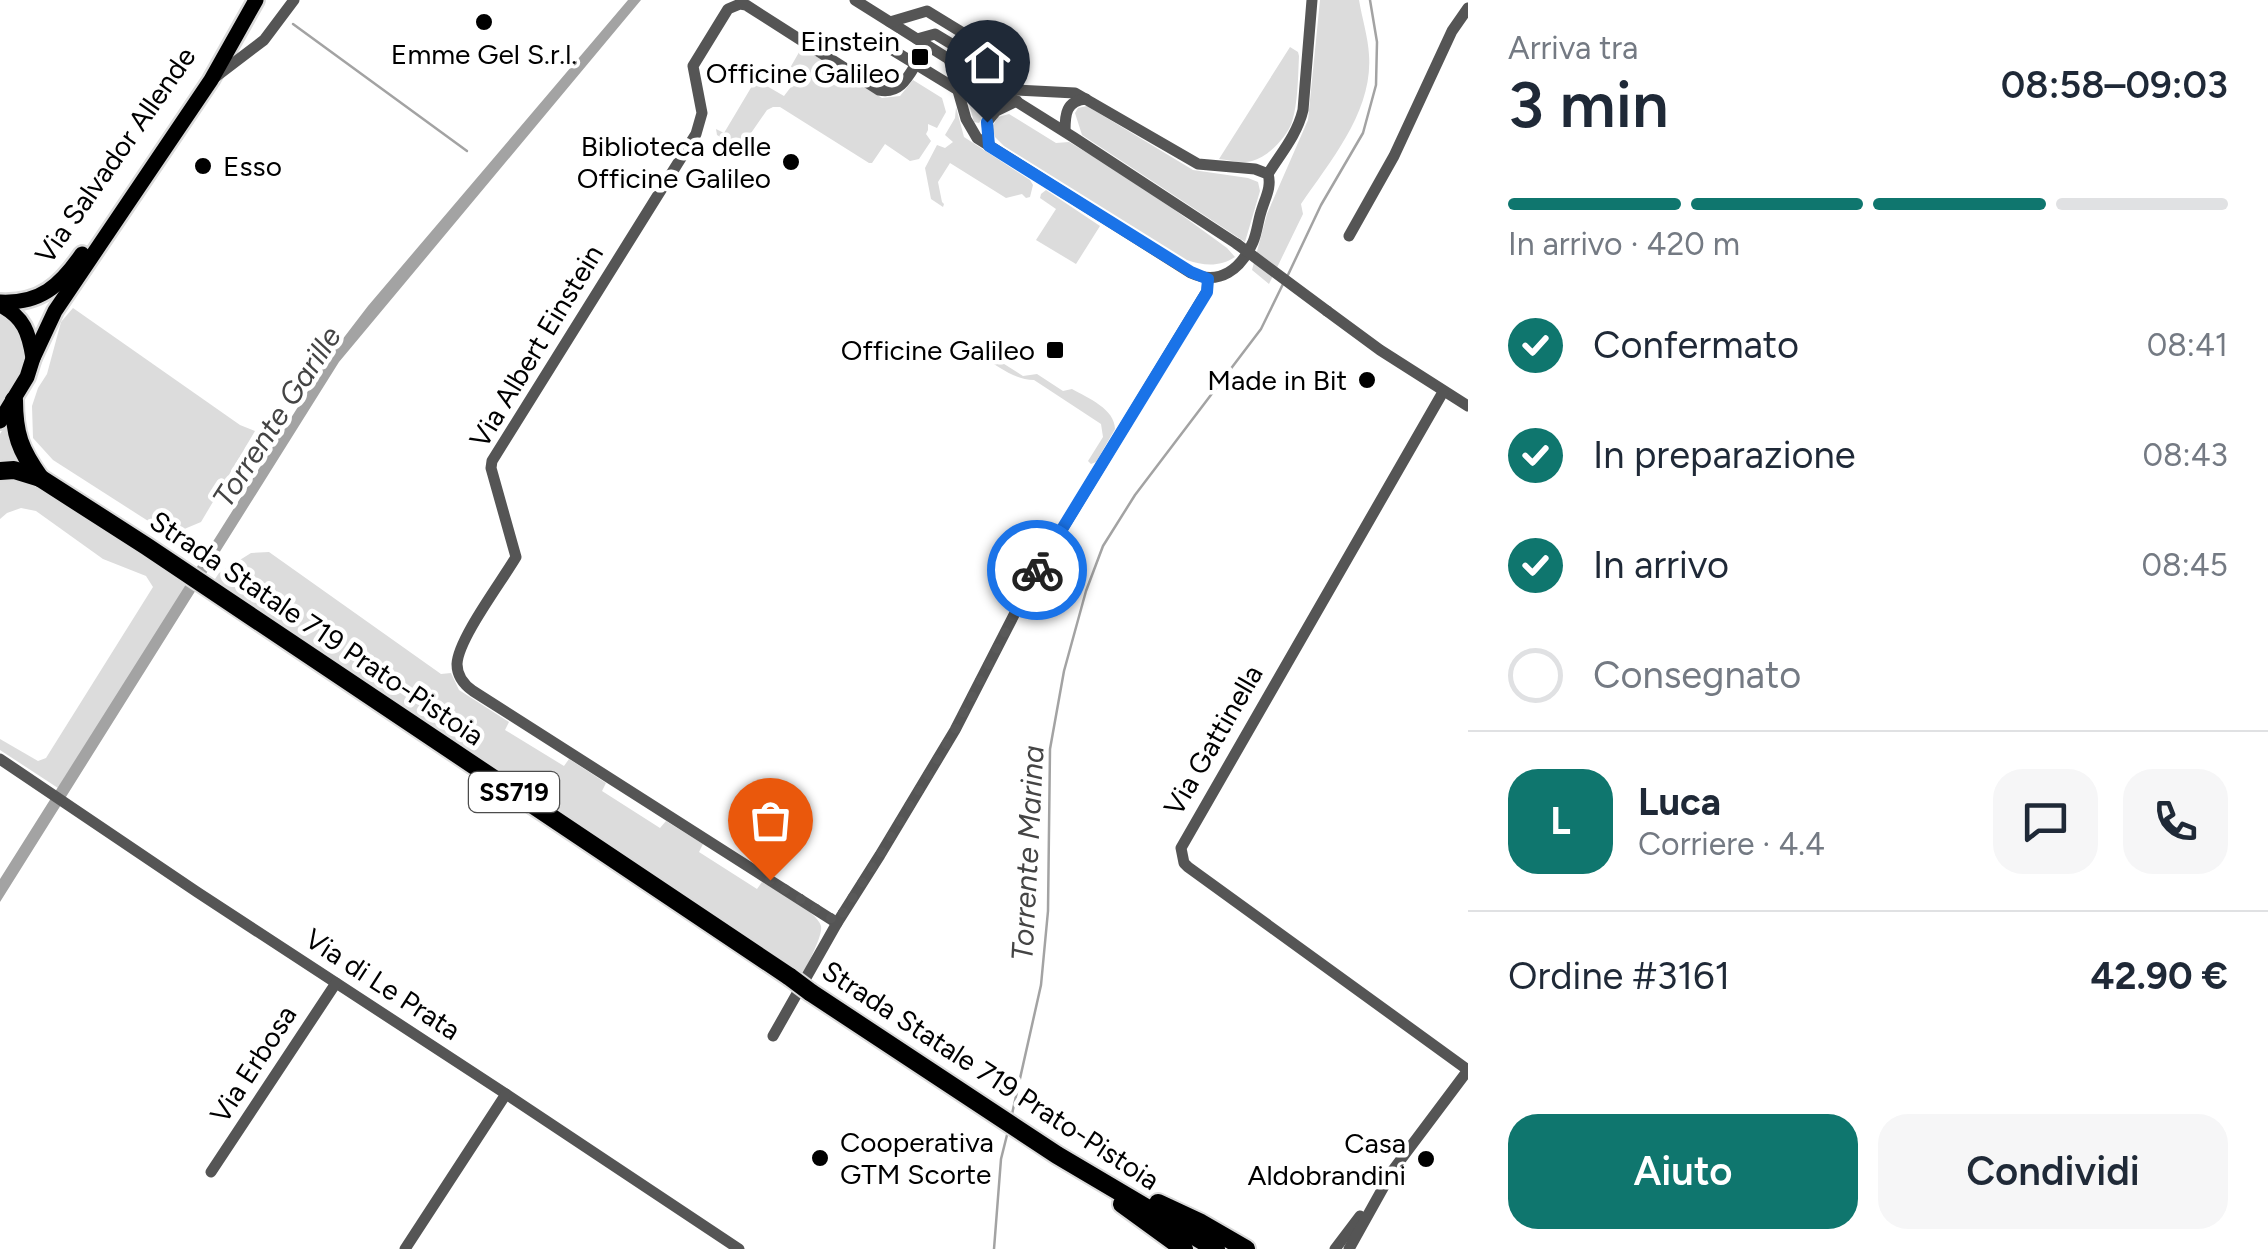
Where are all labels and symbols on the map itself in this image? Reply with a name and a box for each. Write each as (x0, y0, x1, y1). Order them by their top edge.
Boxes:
marker: Emme Gel S.r.l. (473, 11, 495, 33)
pin (945, 20, 1030, 123)
place label: Einstein Officine Galileo (706, 24, 900, 90)
place label: Emme Gel S.r.l. (391, 37, 577, 71)
street label: Via Salvador Allende (28, 40, 202, 270)
marker: Einstein Officine Galileo (909, 46, 931, 68)
place label: Biblioteca delle Officine Galileo (577, 129, 771, 195)
place label: Esso (223, 149, 282, 183)
marker: Biblioteca delle Officine Galileo (780, 151, 802, 173)
marker: Esso (192, 155, 214, 177)
street label: Via Albert Einstein (462, 238, 610, 454)
water label: Torrente Garille (204, 319, 349, 514)
place label: Officine Galileo (841, 333, 1035, 367)
marker: Officine Galileo (1044, 339, 1066, 361)
place label: Made in Bit (1207, 363, 1347, 397)
marker: Made in Bit (1356, 369, 1378, 391)
street label: Strada Statale 719 Prato-Pistoia (144, 503, 490, 753)
courier (987, 520, 1087, 620)
street label: Via Gattinella (1156, 659, 1270, 821)
water label: Torrente Marina (1003, 744, 1052, 962)
road number: SS719 (469, 772, 559, 812)
pin (728, 778, 813, 881)
street label: Via di Le Prata (299, 921, 467, 1047)
street label: Strada Statale 719 Prato-Pistoia (816, 953, 1166, 1197)
street label: Via Erbosa (202, 999, 304, 1129)
place label: Cooperativa GTM Scorte (840, 1125, 994, 1191)
place label: Casa Aldobrandini (1247, 1126, 1406, 1192)
marker: Cooperativa GTM Scorte (809, 1147, 831, 1169)
marker: Casa Aldobrandini (1415, 1148, 1437, 1170)

